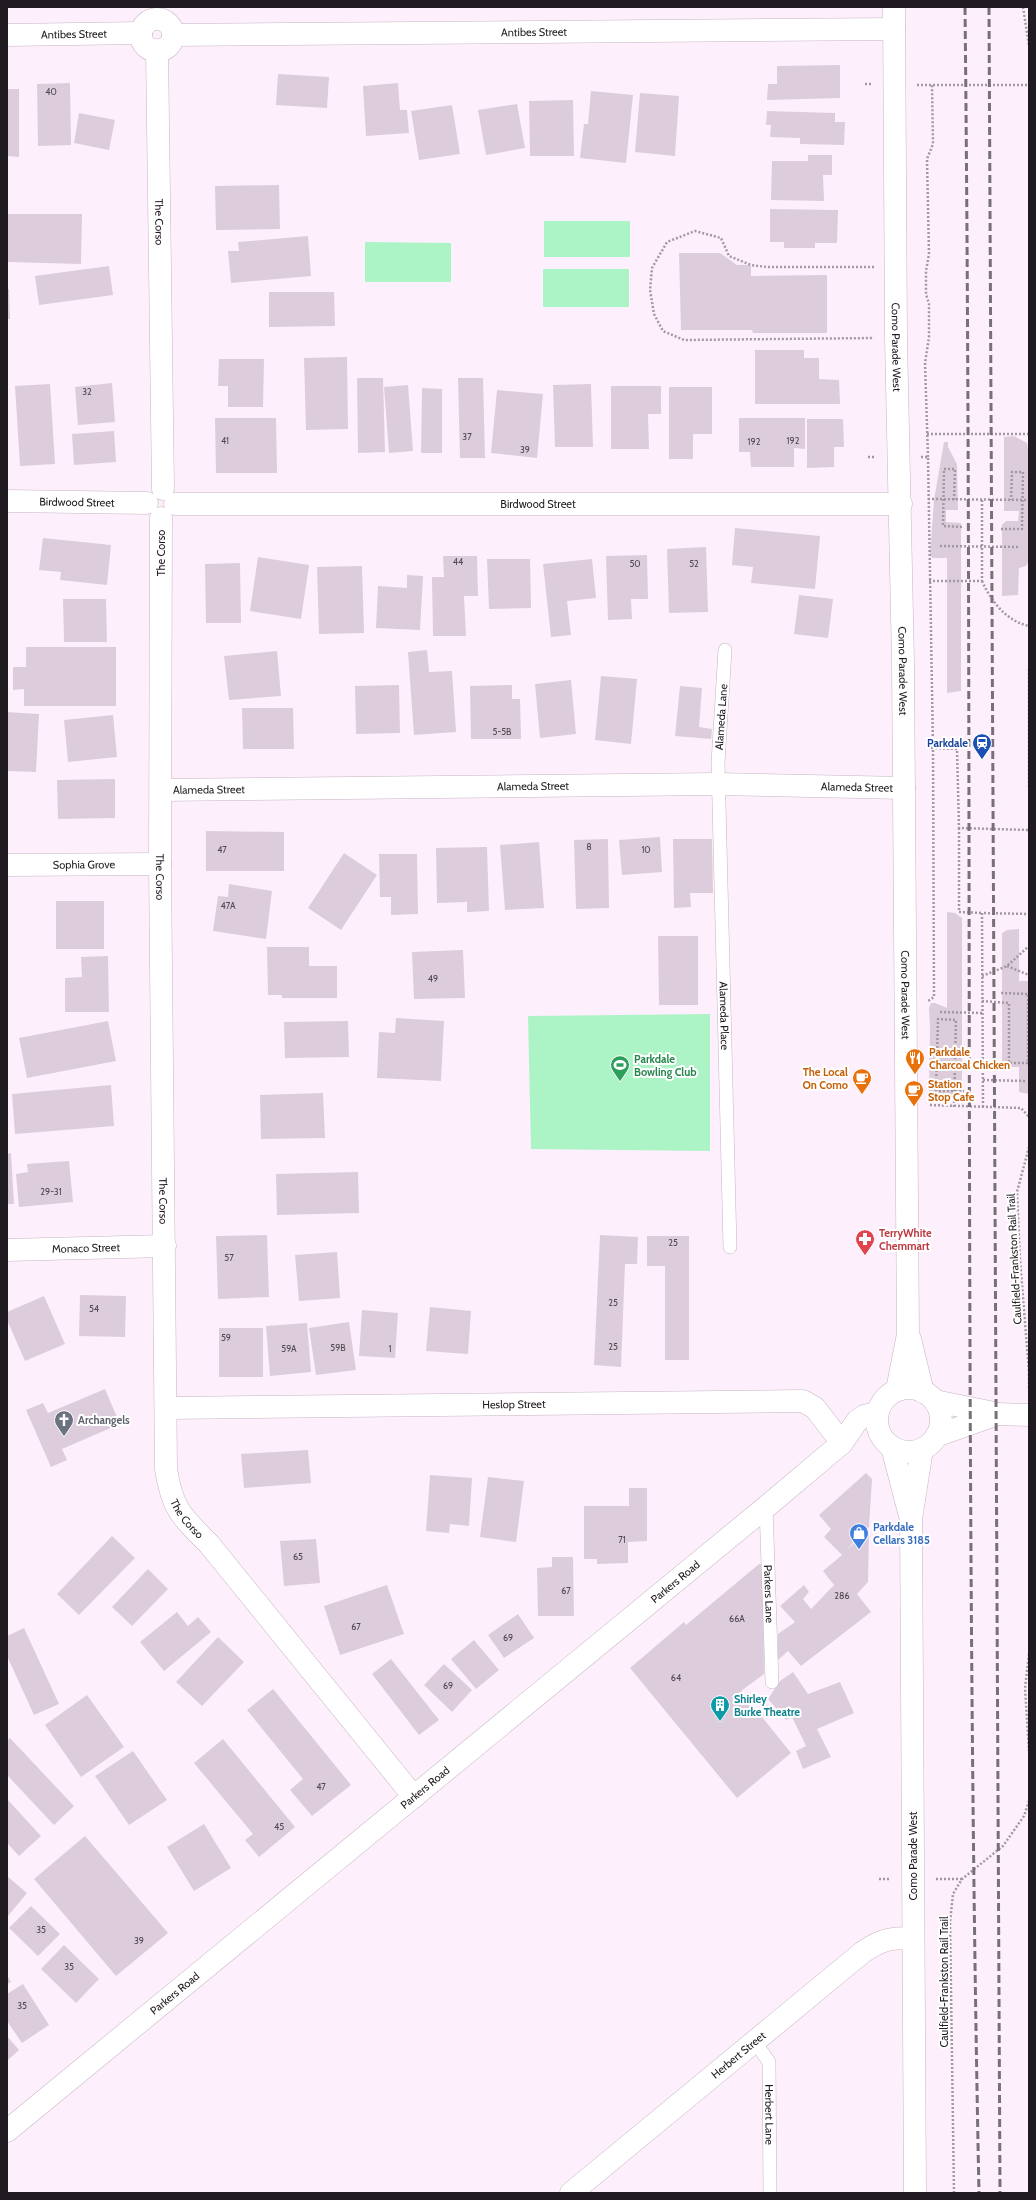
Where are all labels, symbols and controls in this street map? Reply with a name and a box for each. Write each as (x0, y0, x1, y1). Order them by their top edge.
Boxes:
street label: Antibes Street (501, 25, 567, 39)
street label: Antibes Street (41, 27, 107, 41)
house number: 40 (45, 86, 57, 97)
street label: The Corso (152, 199, 167, 245)
street label: Como Parade West (889, 302, 904, 392)
house number: 32 (82, 386, 92, 397)
house number: 37 (462, 431, 472, 442)
house number: 41 (221, 435, 229, 446)
house number: 192 (787, 435, 800, 446)
house number: 192 (748, 436, 761, 447)
house number: 39 (520, 444, 530, 455)
street label: Birdwood Street (39, 494, 115, 510)
street label: Birdwood Street (500, 497, 576, 511)
street label: The Corso (154, 530, 168, 576)
house number: 44 (453, 556, 463, 567)
house number: 50 (629, 558, 641, 569)
house number: 52 (689, 558, 699, 569)
street label: Como Parade West (895, 626, 910, 716)
street label: Alameda Lane (712, 683, 730, 751)
house number: 5-5B (493, 726, 512, 737)
station icon: Parkdale (971, 732, 993, 760)
place label: Parkdale (927, 736, 968, 750)
street label: Alameda Street (497, 779, 569, 793)
street label: Alameda Street (821, 779, 893, 795)
street label: Alameda Street (173, 782, 245, 797)
house number: 8 (586, 841, 592, 852)
house number: 47 (217, 844, 227, 855)
house number: 10 (641, 844, 651, 855)
street label: The Corso (153, 854, 167, 900)
street label: Sophia Grove (53, 857, 116, 872)
house number: 47A (221, 900, 236, 911)
street label: Como Parade West (898, 950, 913, 1040)
house number: 49 (428, 973, 438, 984)
street label: Alameda Place (716, 981, 732, 1050)
place label: Parkdale Charcoal Chicken (929, 1045, 1010, 1072)
restaurant icon: Parkdale Charcoal Chicken (904, 1047, 926, 1075)
place label: Parkdale Bowling Club (634, 1052, 697, 1079)
sports icon: Parkdale Bowling Club (609, 1054, 631, 1082)
place label: The Local On Como (802, 1065, 848, 1092)
cafe icon: The Local On Como (851, 1067, 873, 1095)
place label: Station Stop Cafe (928, 1077, 975, 1104)
cafe icon: Station Stop Cafe (903, 1079, 925, 1107)
street label: The Corso (156, 1178, 171, 1224)
house number: 29-31 (40, 1186, 62, 1197)
street label: Caulfield-Frankston Rail Trail (1004, 1193, 1024, 1325)
place label: TerryWhite Chemmart (879, 1226, 932, 1253)
pharmacy icon: TerryWhite Chemmart (854, 1228, 876, 1256)
house number: 25 (668, 1237, 678, 1248)
street label: Monaco Street (52, 1240, 120, 1256)
house number: 57 (224, 1252, 234, 1263)
house number: 25 (608, 1297, 618, 1308)
house number: 54 (89, 1303, 99, 1314)
house number: 59 (221, 1332, 231, 1343)
house number: 25 (608, 1341, 618, 1352)
house number: 59B (330, 1342, 346, 1353)
house number: 59A (281, 1343, 297, 1354)
house number: 1 (389, 1343, 392, 1354)
street label: Heslop Street (482, 1397, 546, 1412)
church icon: Archangels (53, 1409, 75, 1437)
place label: Archangels (78, 1413, 130, 1427)
street label: The Corso (167, 1497, 207, 1542)
place label: Parkdale Cellars 3185 (873, 1520, 930, 1547)
shop icon: Parkdale Cellars 3185 (848, 1522, 870, 1550)
house number: 71 (618, 1534, 626, 1545)
house number: 65 (293, 1551, 303, 1562)
street label: Parkers Road (648, 1557, 703, 1606)
street label: Parkers Lane (761, 1565, 777, 1624)
house number: 67 (561, 1585, 571, 1596)
house number: 286 (834, 1590, 850, 1601)
house number: 66A (729, 1613, 745, 1624)
house number: 67 (351, 1621, 361, 1632)
house number: 69 (503, 1632, 513, 1643)
house number: 64 (671, 1672, 681, 1683)
house number: 69 (443, 1680, 453, 1691)
place label: Shirley Burke Theatre (734, 1692, 800, 1719)
building icon: Shirley Burke Theatre (709, 1694, 731, 1722)
street label: Parkers Road (397, 1763, 452, 1812)
house number: 47 (316, 1781, 326, 1792)
street label: Como Parade West (906, 1811, 920, 1901)
house number: 45 (274, 1821, 284, 1832)
street label: Caulfield-Frankston Rail Trail (937, 1916, 951, 2048)
house number: 35 (36, 1924, 46, 1935)
house number: 39 (134, 1935, 144, 1946)
house number: 35 (64, 1961, 74, 1972)
street label: Parkers Road (147, 1969, 202, 2018)
house number: 35 (17, 2000, 27, 2011)
street label: Herbert Street (708, 2028, 769, 2081)
street label: Herbert Lane (762, 2084, 777, 2145)

